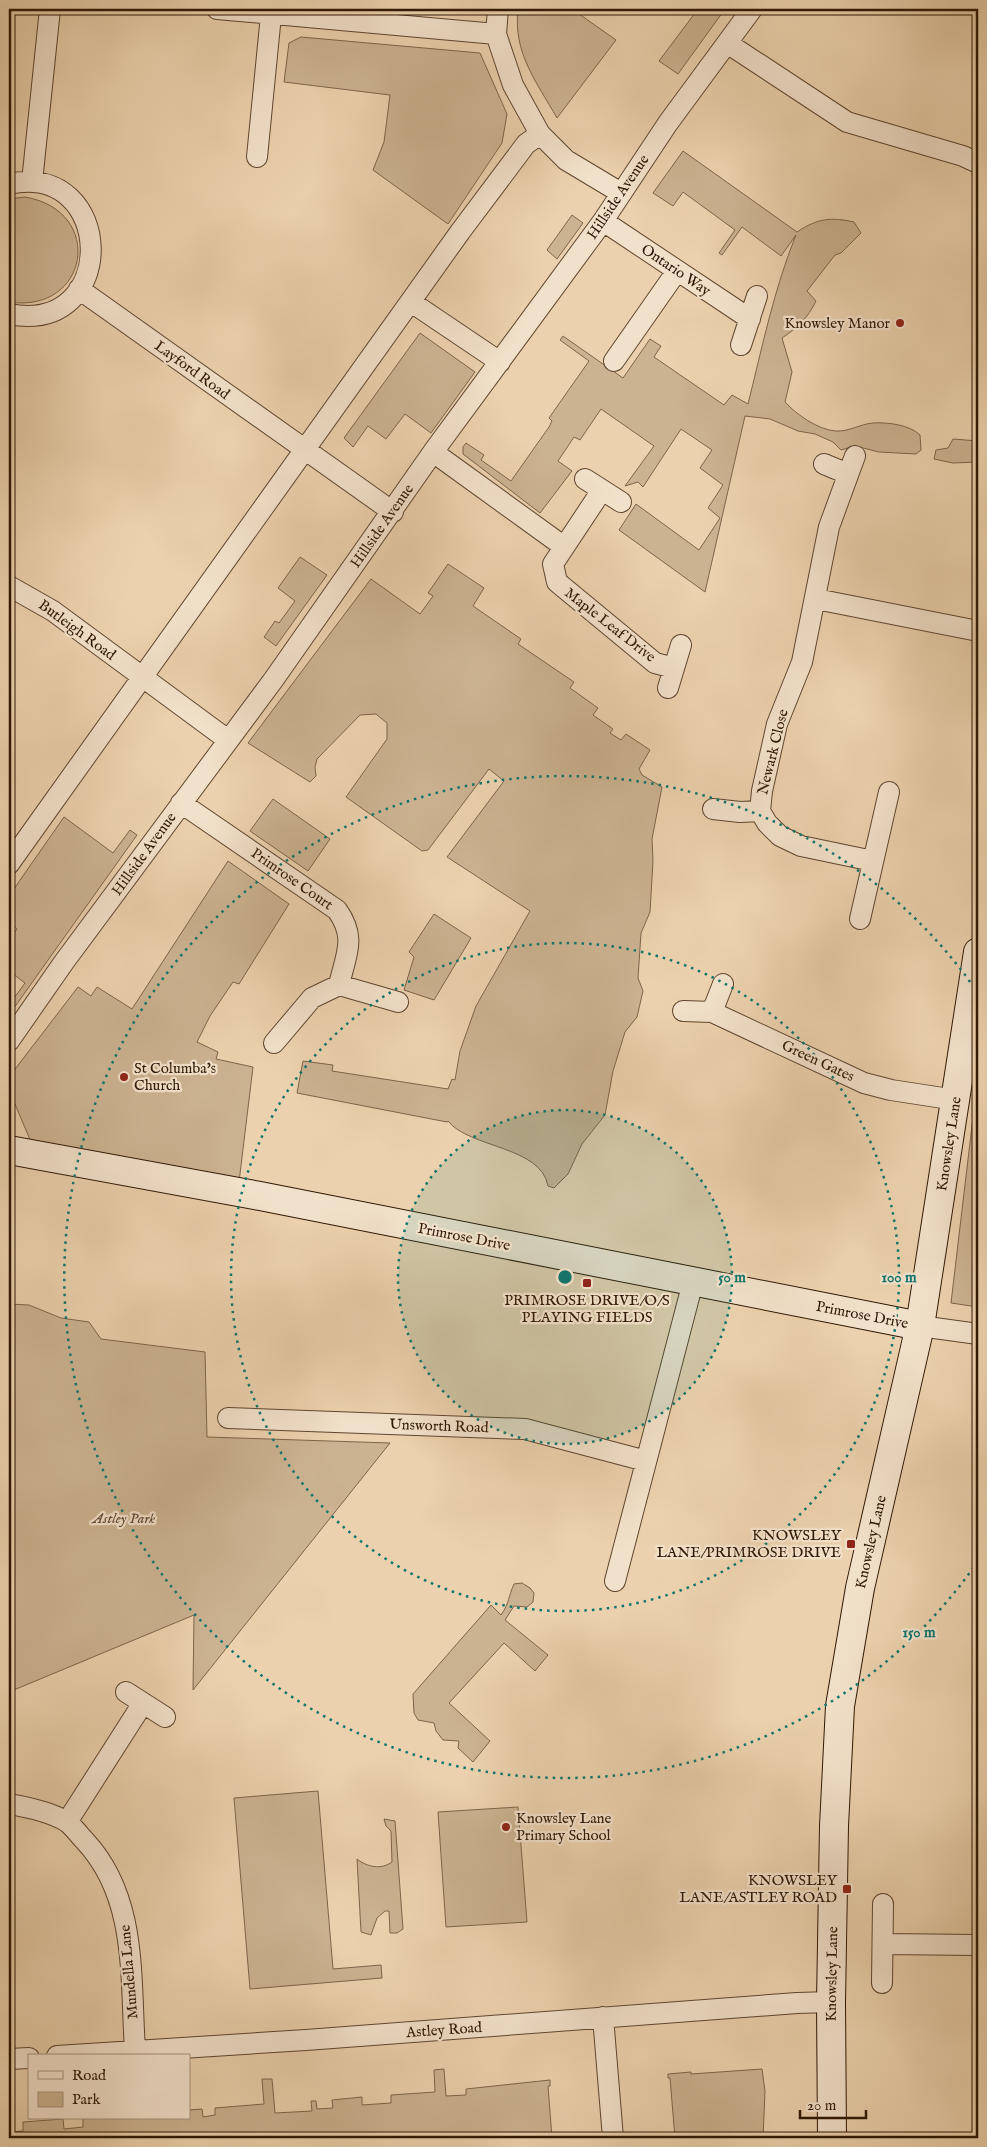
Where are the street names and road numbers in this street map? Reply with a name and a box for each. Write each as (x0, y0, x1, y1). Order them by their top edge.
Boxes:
street label: Hillside Avenue (583, 151, 653, 243)
street label: Ontario Way (638, 240, 715, 301)
street label: Layford Road (151, 336, 234, 404)
street label: Hillside Avenue (346, 480, 418, 572)
street label: Maple Leaf Drive (561, 583, 660, 667)
street label: Butleigh Road (35, 596, 120, 665)
street label: Newark Close (753, 707, 793, 797)
street label: Hillside Avenue (107, 809, 181, 899)
street label: Primrose Court (247, 844, 337, 914)
street label: Green Gates (779, 1036, 857, 1086)
street label: Knowsley Lane (932, 1095, 966, 1193)
street label: Primrose Drive (416, 1219, 512, 1255)
street label: Primrose Drive (814, 1297, 910, 1333)
street label: Unsworth Road (389, 1415, 490, 1437)
street label: Knowsley Lane (851, 1493, 891, 1591)
street label: Mundella Lane (115, 1924, 143, 2020)
street label: Knowsley Lane (822, 1926, 842, 2022)
street label: Astley Road (404, 2018, 484, 2042)

